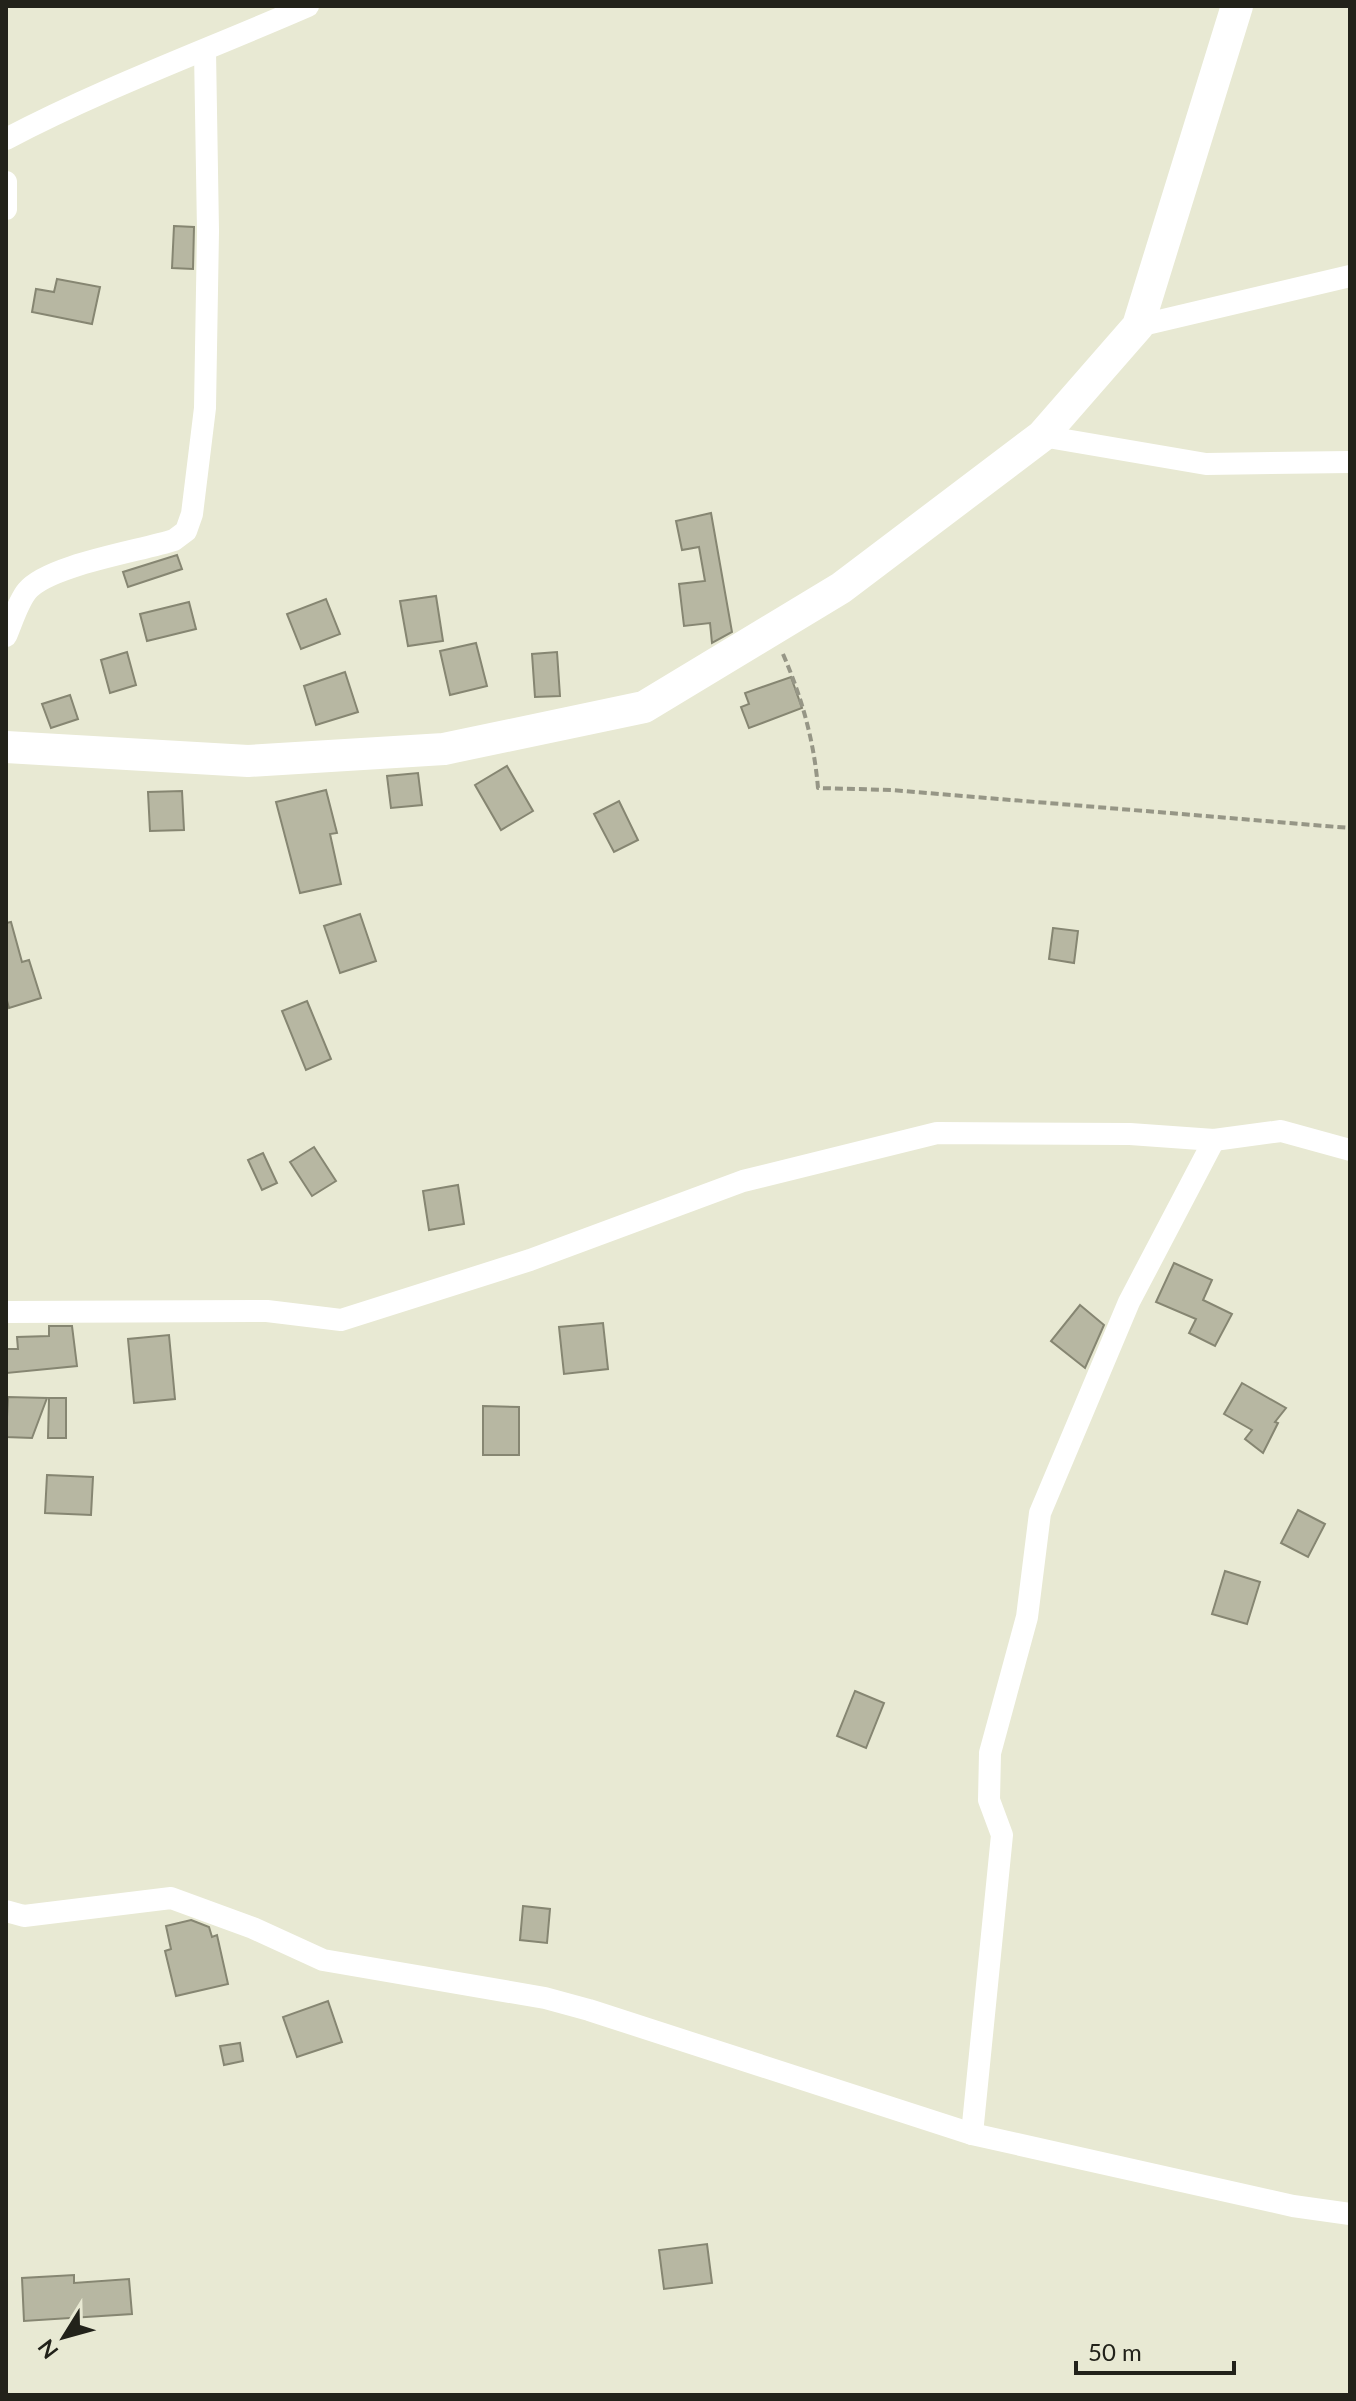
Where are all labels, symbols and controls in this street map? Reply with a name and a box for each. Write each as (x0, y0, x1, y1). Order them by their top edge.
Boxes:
north arrow (24, 2297, 104, 2377)
scale bar (1076, 2325, 1234, 2375)
text: N (32, 2334, 64, 2364)
text: 50 m (1088, 2337, 1142, 2366)

